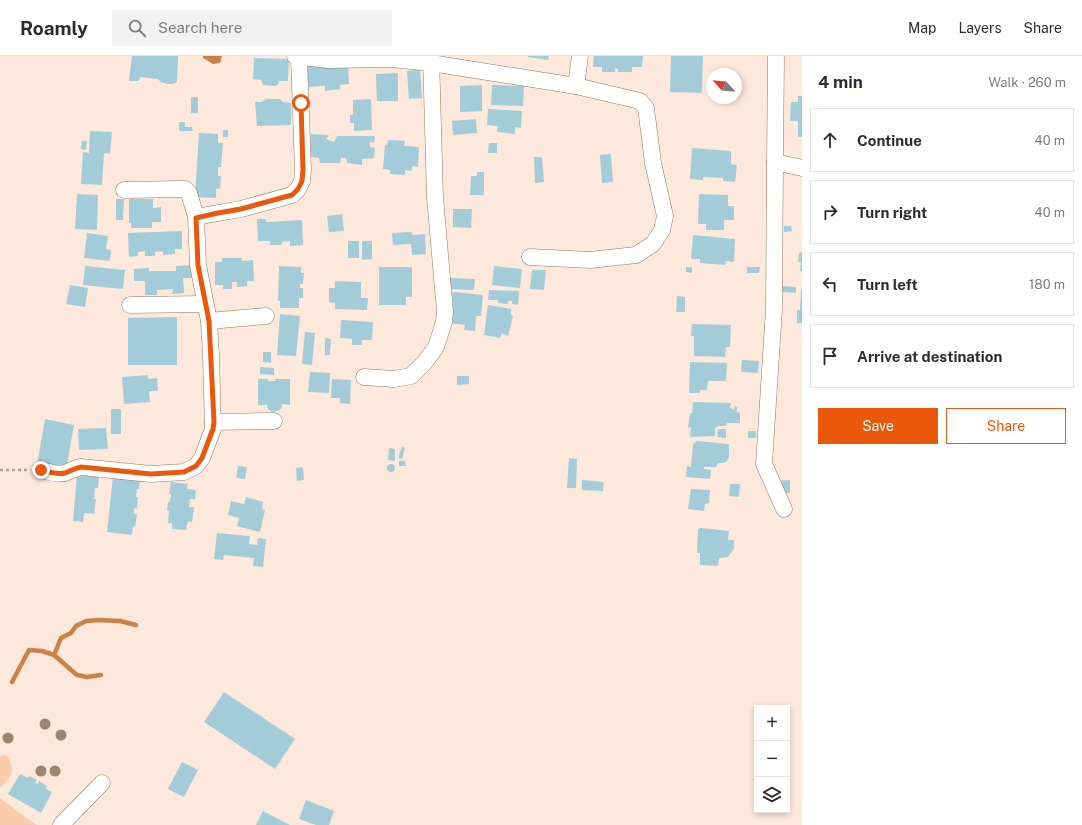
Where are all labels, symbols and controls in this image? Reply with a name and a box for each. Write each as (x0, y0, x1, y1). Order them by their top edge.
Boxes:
search box (112, 10, 392, 46)
text: Roamly (20, 17, 88, 39)
icon: search (126, 17, 148, 39)
text: Search here (158, 19, 242, 36)
text: Map (908, 20, 936, 36)
text: Layers (958, 20, 1002, 36)
text: Share (1024, 20, 1062, 36)
north arrow (706, 68, 742, 104)
text: 4 min (818, 72, 863, 92)
text: Walk · 260 m (988, 75, 1066, 90)
route start (292, 94, 310, 112)
icon: ahead (819, 129, 841, 151)
text: Continue (857, 132, 922, 149)
text: 40 m (1034, 133, 1065, 148)
icon: right (819, 201, 841, 223)
text: Turn right (857, 204, 927, 221)
text: 40 m (1034, 205, 1065, 220)
icon: left (819, 273, 841, 295)
text: Turn left (857, 276, 918, 293)
text: 180 m (1029, 277, 1065, 292)
icon: arrive (819, 345, 841, 367)
text: Arrive at destination (857, 348, 1002, 365)
button: Save (818, 408, 938, 444)
button: Share (946, 408, 1066, 444)
route end (32, 461, 50, 479)
map controls (754, 705, 790, 813)
button: + (754, 705, 790, 741)
button: − (754, 741, 790, 777)
button: layers (754, 777, 790, 813)

